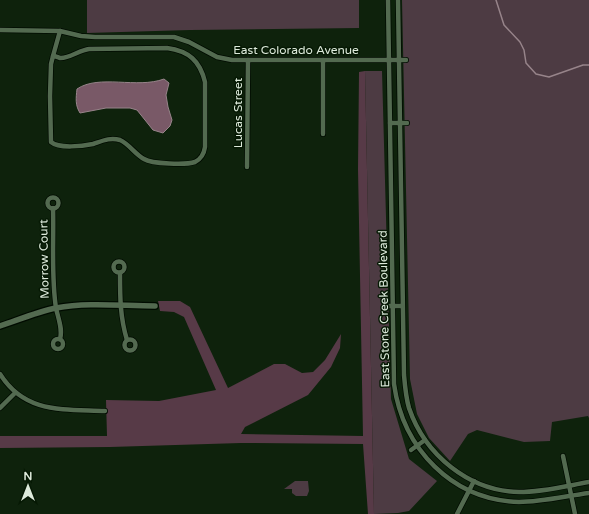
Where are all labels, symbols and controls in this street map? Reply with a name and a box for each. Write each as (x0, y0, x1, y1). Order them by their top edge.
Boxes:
street label: East Colorado Avenue (233, 43, 359, 57)
street label: Lucas Street (231, 77, 245, 148)
street label: Morrow Court (36, 219, 52, 299)
street label: East Stone Creek Boulevard (376, 230, 392, 388)
north arrow (8, 466, 48, 506)
text: N (24, 470, 32, 483)

